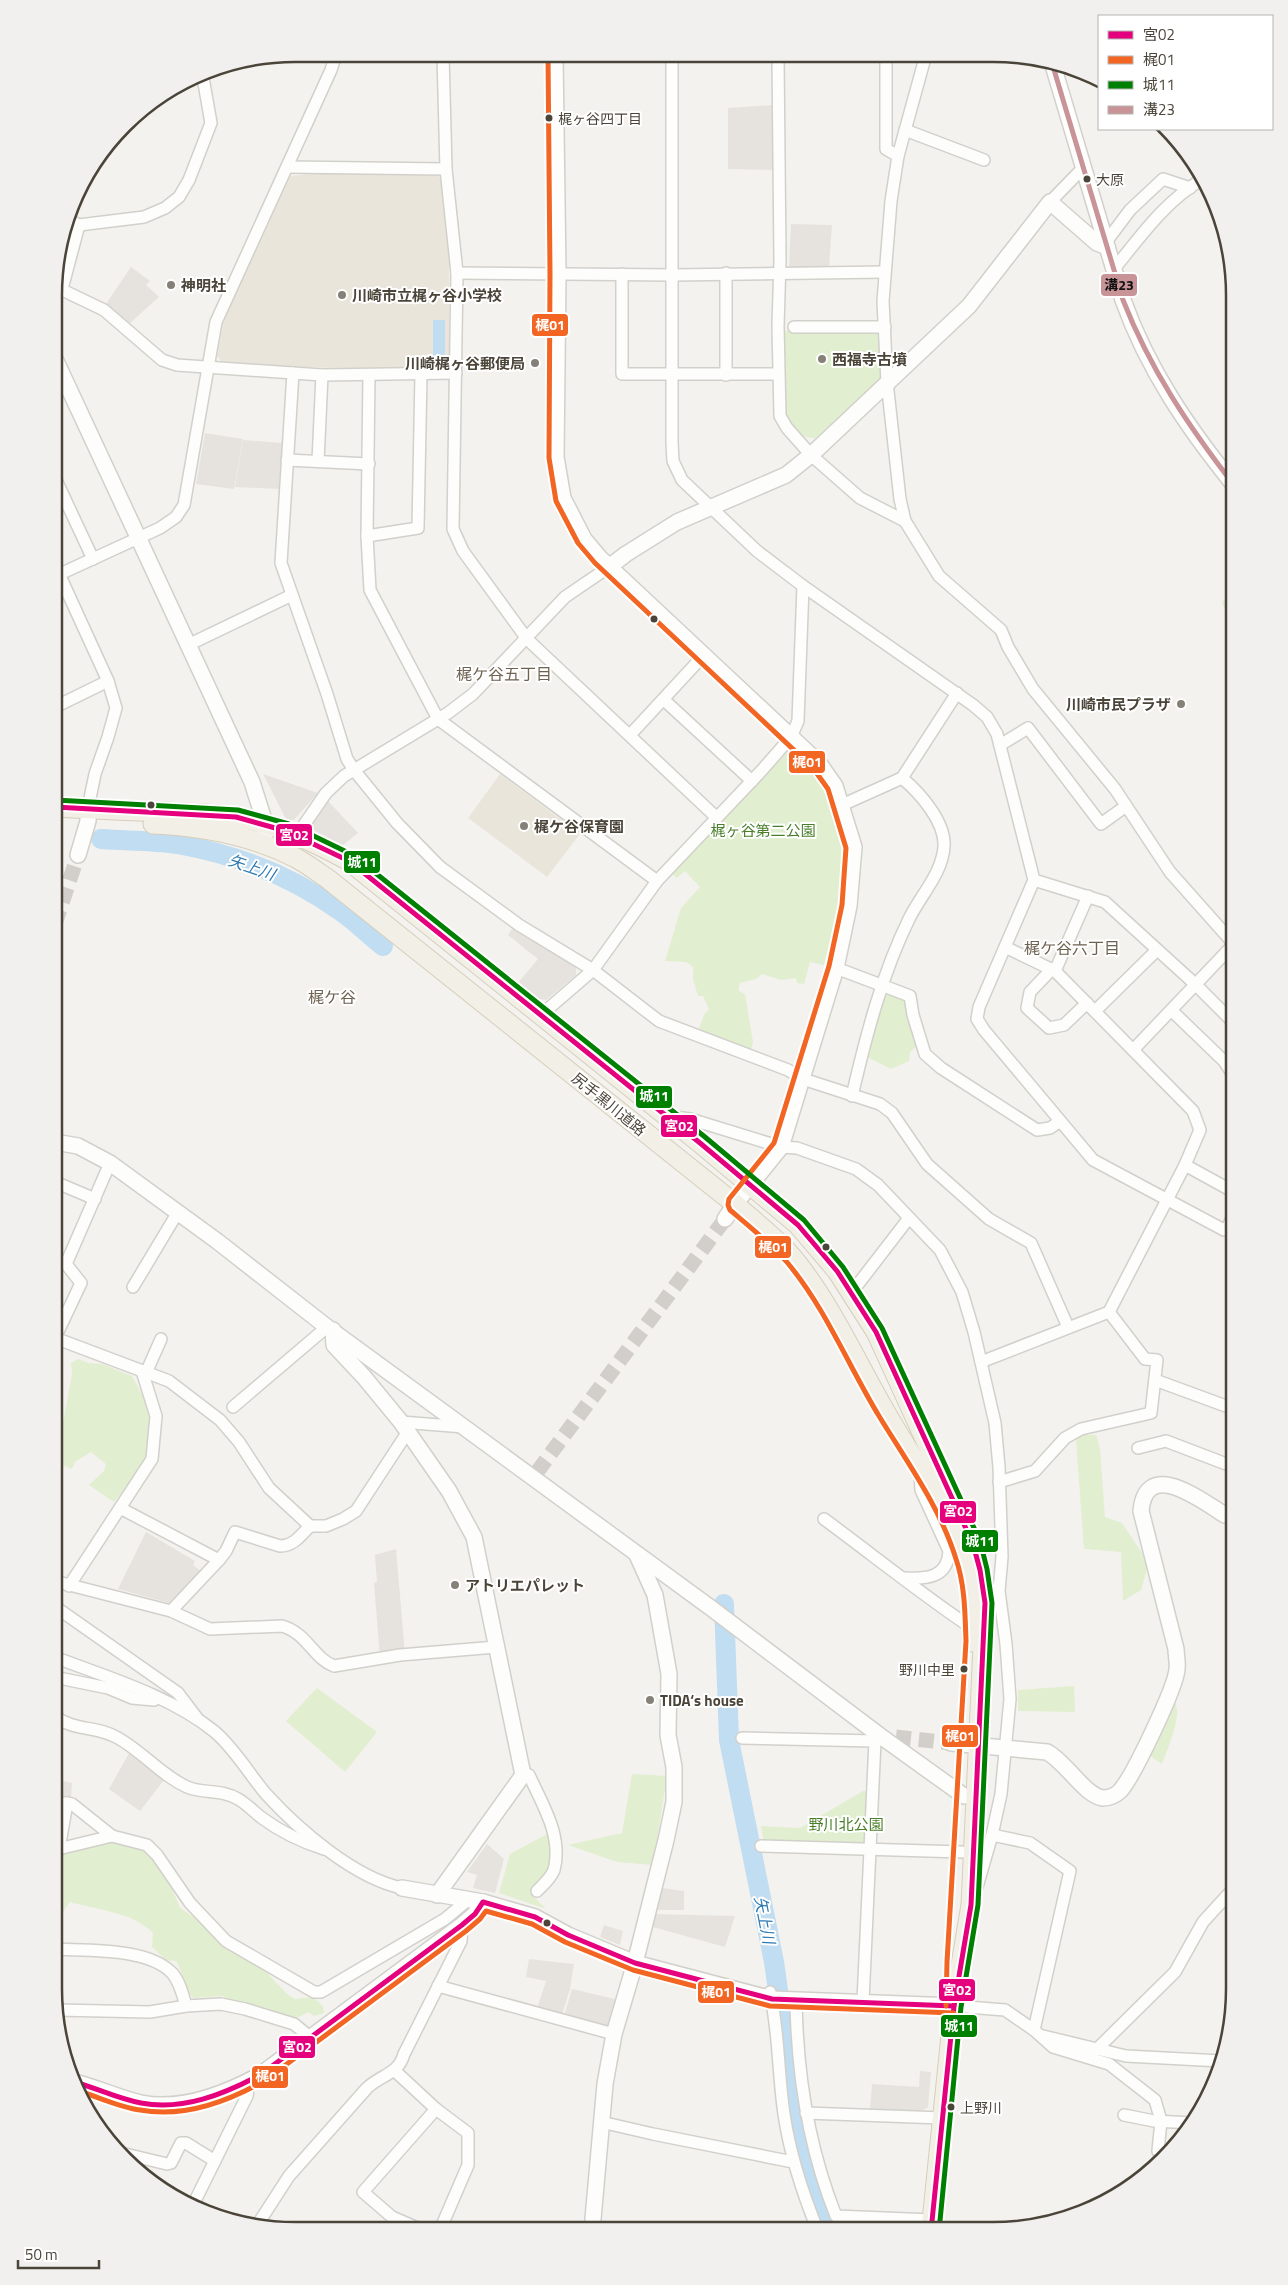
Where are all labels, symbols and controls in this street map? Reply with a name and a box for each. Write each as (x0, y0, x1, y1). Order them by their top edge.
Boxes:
legend (1098, 15, 1273, 130)
text: 宮02 (1143, 23, 1175, 46)
text: 梶01 (1143, 48, 1175, 71)
text: 城11 (1143, 73, 1175, 96)
text: 溝23 (1143, 98, 1175, 121)
place label: 梶ヶ谷四丁目 (558, 108, 642, 129)
marker: 梶ヶ谷四丁目 (544, 113, 554, 123)
place label: 大原 (1096, 169, 1124, 190)
marker: 大原 (1082, 174, 1092, 184)
line badge: 溝23 (1100, 273, 1138, 297)
place label: 神明社 (180, 274, 226, 297)
text: 溝23 (1104, 274, 1134, 295)
marker: 神明社 (165, 279, 177, 291)
place label: 川崎市立梶ヶ谷小学校 (352, 284, 502, 307)
marker: 川崎市立梶ヶ谷小学校 (336, 289, 348, 301)
line badge: 梶01 (531, 313, 569, 337)
text: 梶01 (535, 314, 565, 335)
place label: 西福寺古墳 (832, 348, 907, 371)
place label: 川崎梶ヶ谷郵便局 (405, 352, 525, 375)
marker: 西福寺古墳 (816, 353, 828, 365)
marker: 川崎梶ヶ谷郵便局 (529, 357, 541, 369)
unlabelled marker (649, 614, 659, 624)
district label: 梶ケ谷五丁目 (456, 662, 552, 686)
place label: 川崎市民プラザ (1066, 693, 1171, 716)
marker: 川崎市民プラザ (1175, 698, 1187, 710)
line badge: 梶01 (788, 750, 826, 774)
text: 梶01 (792, 751, 822, 772)
unlabelled marker (146, 800, 156, 810)
place label: 梶ケ谷保育園 (534, 815, 624, 838)
park label: 梶ヶ谷第二公園 (710, 819, 816, 842)
marker: 梶ケ谷保育園 (518, 820, 530, 832)
line badge: 宮02 (275, 823, 313, 847)
text: 宮02 (279, 824, 309, 845)
water label: 矢上川 (225, 848, 280, 887)
line badge: 城11 (343, 850, 381, 874)
text: 城11 (347, 851, 377, 872)
district label: 梶ケ谷六丁目 (1024, 936, 1120, 960)
district label: 梶ケ谷 (308, 985, 356, 1009)
street label: 尻手黒川道路 (567, 1067, 651, 1141)
line badge: 城11 (635, 1085, 673, 1109)
text: 城11 (639, 1085, 669, 1106)
line badge: 宮02 (660, 1114, 698, 1138)
text: 宮02 (664, 1115, 694, 1136)
line badge: 梶01 (754, 1235, 792, 1259)
text: 梶01 (758, 1236, 788, 1257)
unlabelled marker (821, 1242, 831, 1252)
line badge: 宮02 (939, 1500, 977, 1524)
text: 宮02 (943, 1500, 973, 1521)
line badge: 城11 (961, 1529, 999, 1553)
text: 城11 (965, 1530, 995, 1551)
place label: アトリエパレット (465, 1574, 585, 1597)
marker: アトリエパレット (449, 1579, 461, 1591)
place label: 野川中里 (899, 1659, 955, 1680)
marker: 野川中里 (959, 1664, 969, 1674)
place label: TIDA‘s house (660, 1689, 744, 1712)
marker: TIDA‘s house (644, 1694, 656, 1706)
line badge: 梶01 (941, 1724, 979, 1748)
text: 梶01 (945, 1725, 975, 1746)
park label: 野川北公園 (808, 1813, 884, 1836)
water label: 矢上川 (749, 1894, 782, 1948)
unlabelled marker (542, 1918, 552, 1928)
line badge: 宮02 (938, 1978, 976, 2002)
text: 宮02 (942, 1979, 972, 2000)
line badge: 梶01 (697, 1980, 735, 2004)
text: 梶01 (701, 1981, 731, 2002)
line badge: 城11 (940, 2014, 978, 2038)
text: 城11 (944, 2015, 974, 2036)
line badge: 宮02 (278, 2035, 316, 2059)
text: 宮02 (282, 2036, 312, 2057)
line badge: 梶01 (251, 2065, 289, 2089)
text: 梶01 (255, 2065, 285, 2086)
place label: 上野川 (960, 2097, 1002, 2118)
marker: 上野川 (946, 2102, 956, 2112)
scale bar (18, 2238, 99, 2270)
text: 50 m (25, 2243, 58, 2266)

